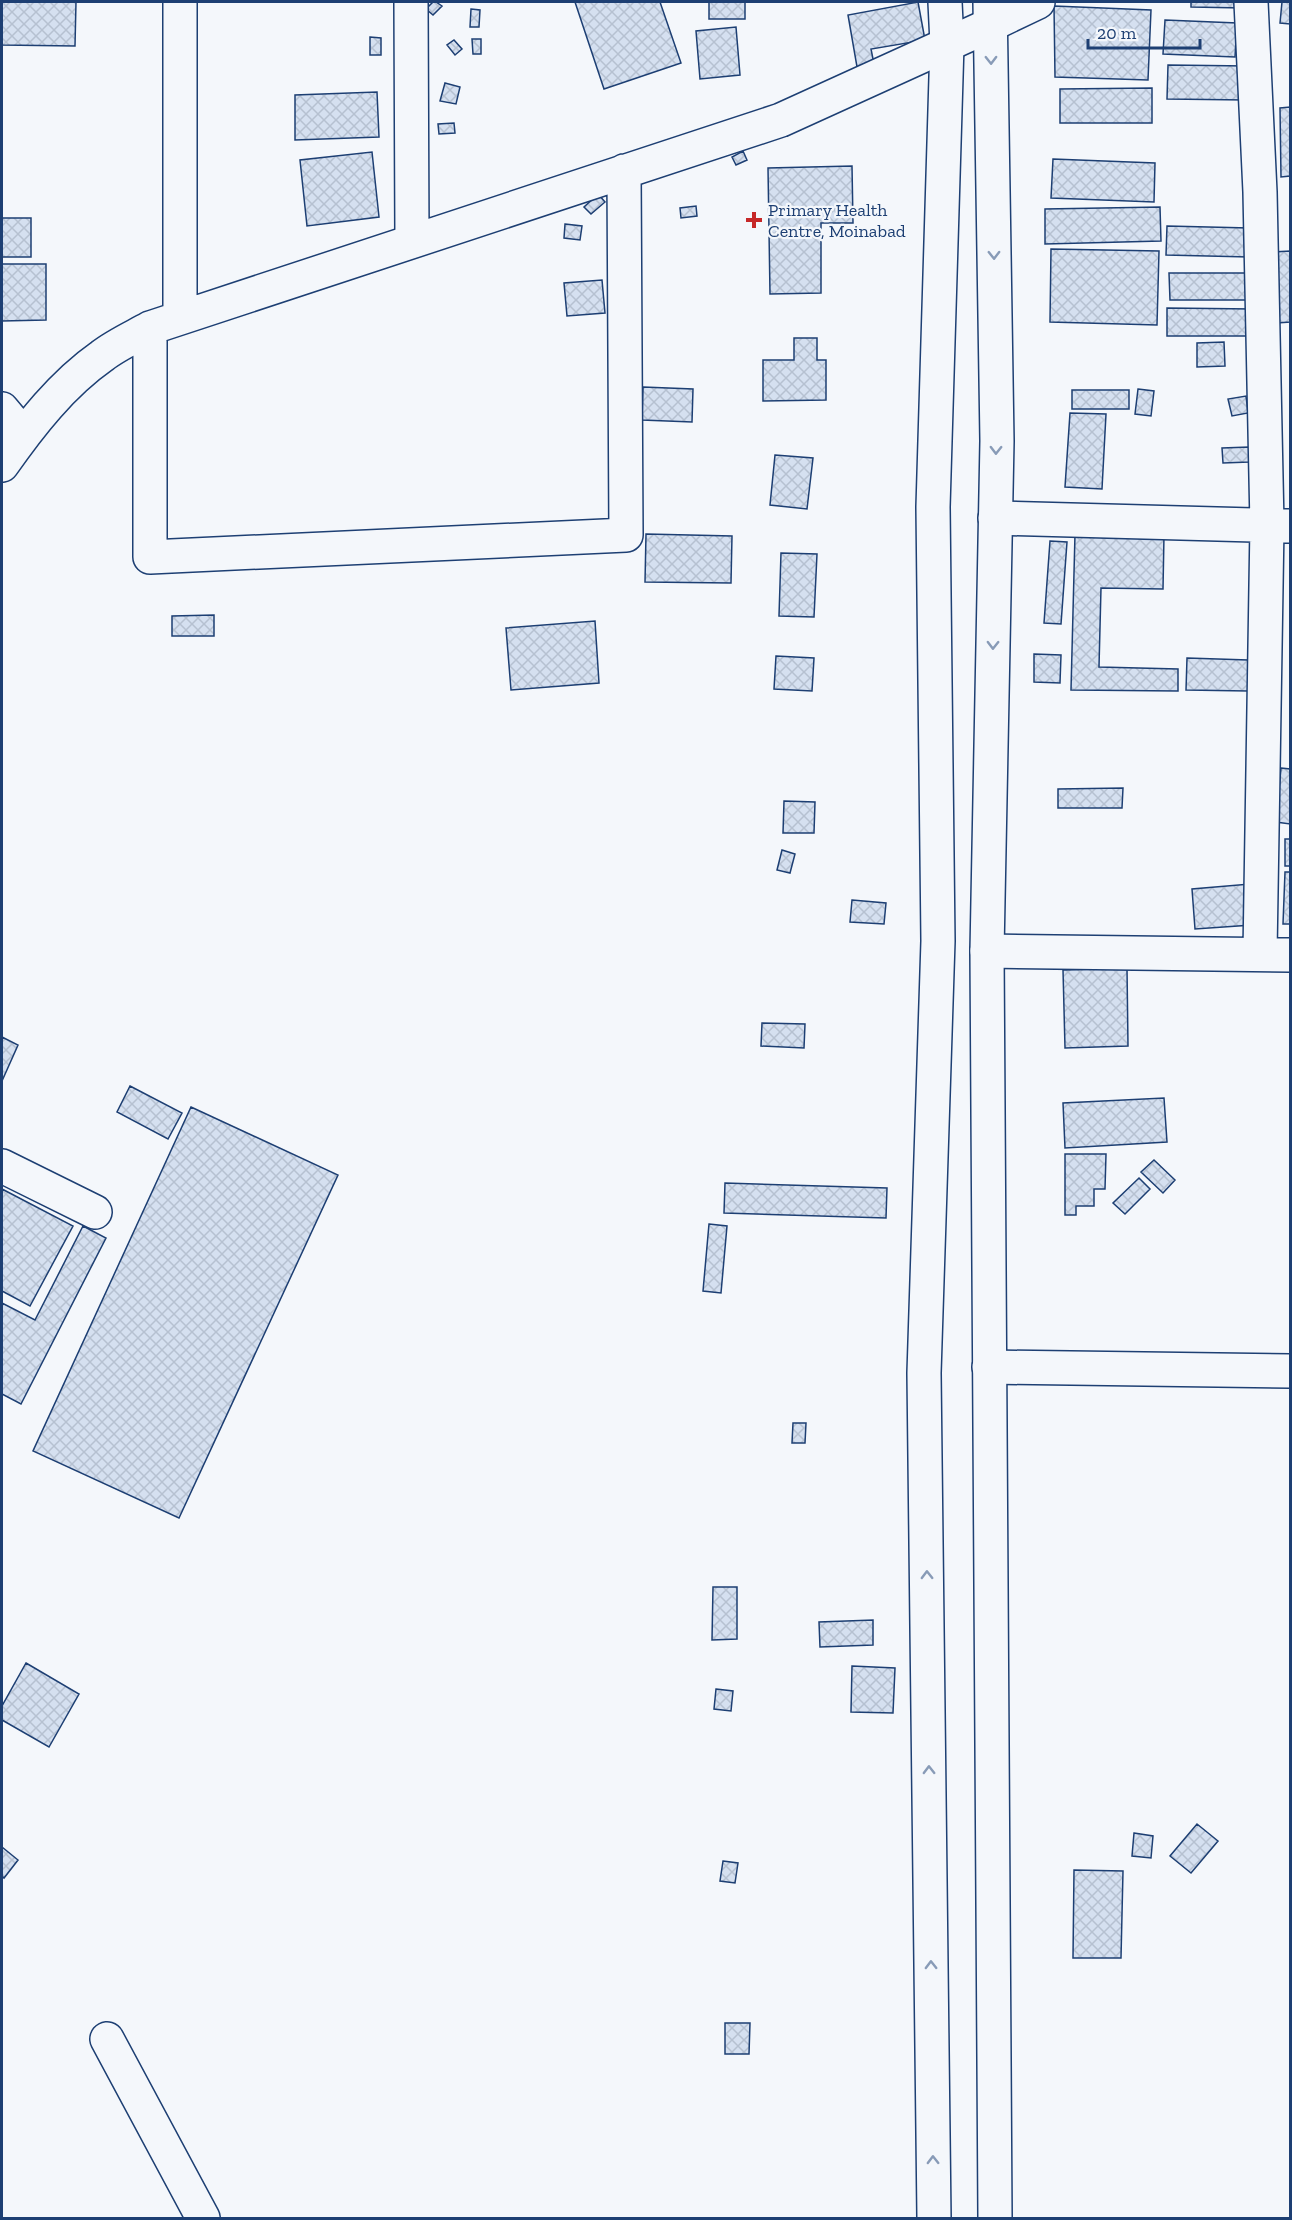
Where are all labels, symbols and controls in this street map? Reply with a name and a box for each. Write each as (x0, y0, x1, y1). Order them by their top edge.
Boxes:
scale bar (1088, 12, 1200, 50)
text: 20 m (1097, 22, 1137, 44)
one-way arrow (985, 55, 997, 64)
place label: Primary Health Centre, Moinabad (768, 199, 906, 242)
marker: Primary Health Centre, Moinabad (745, 211, 763, 229)
one-way arrow (988, 250, 1000, 259)
one-way arrow (990, 445, 1003, 454)
one-way arrow (986, 640, 999, 649)
one-way arrow (921, 1571, 933, 1580)
one-way arrow (923, 1766, 935, 1775)
one-way arrow (925, 1961, 937, 1970)
one-way arrow (927, 2156, 939, 2165)

